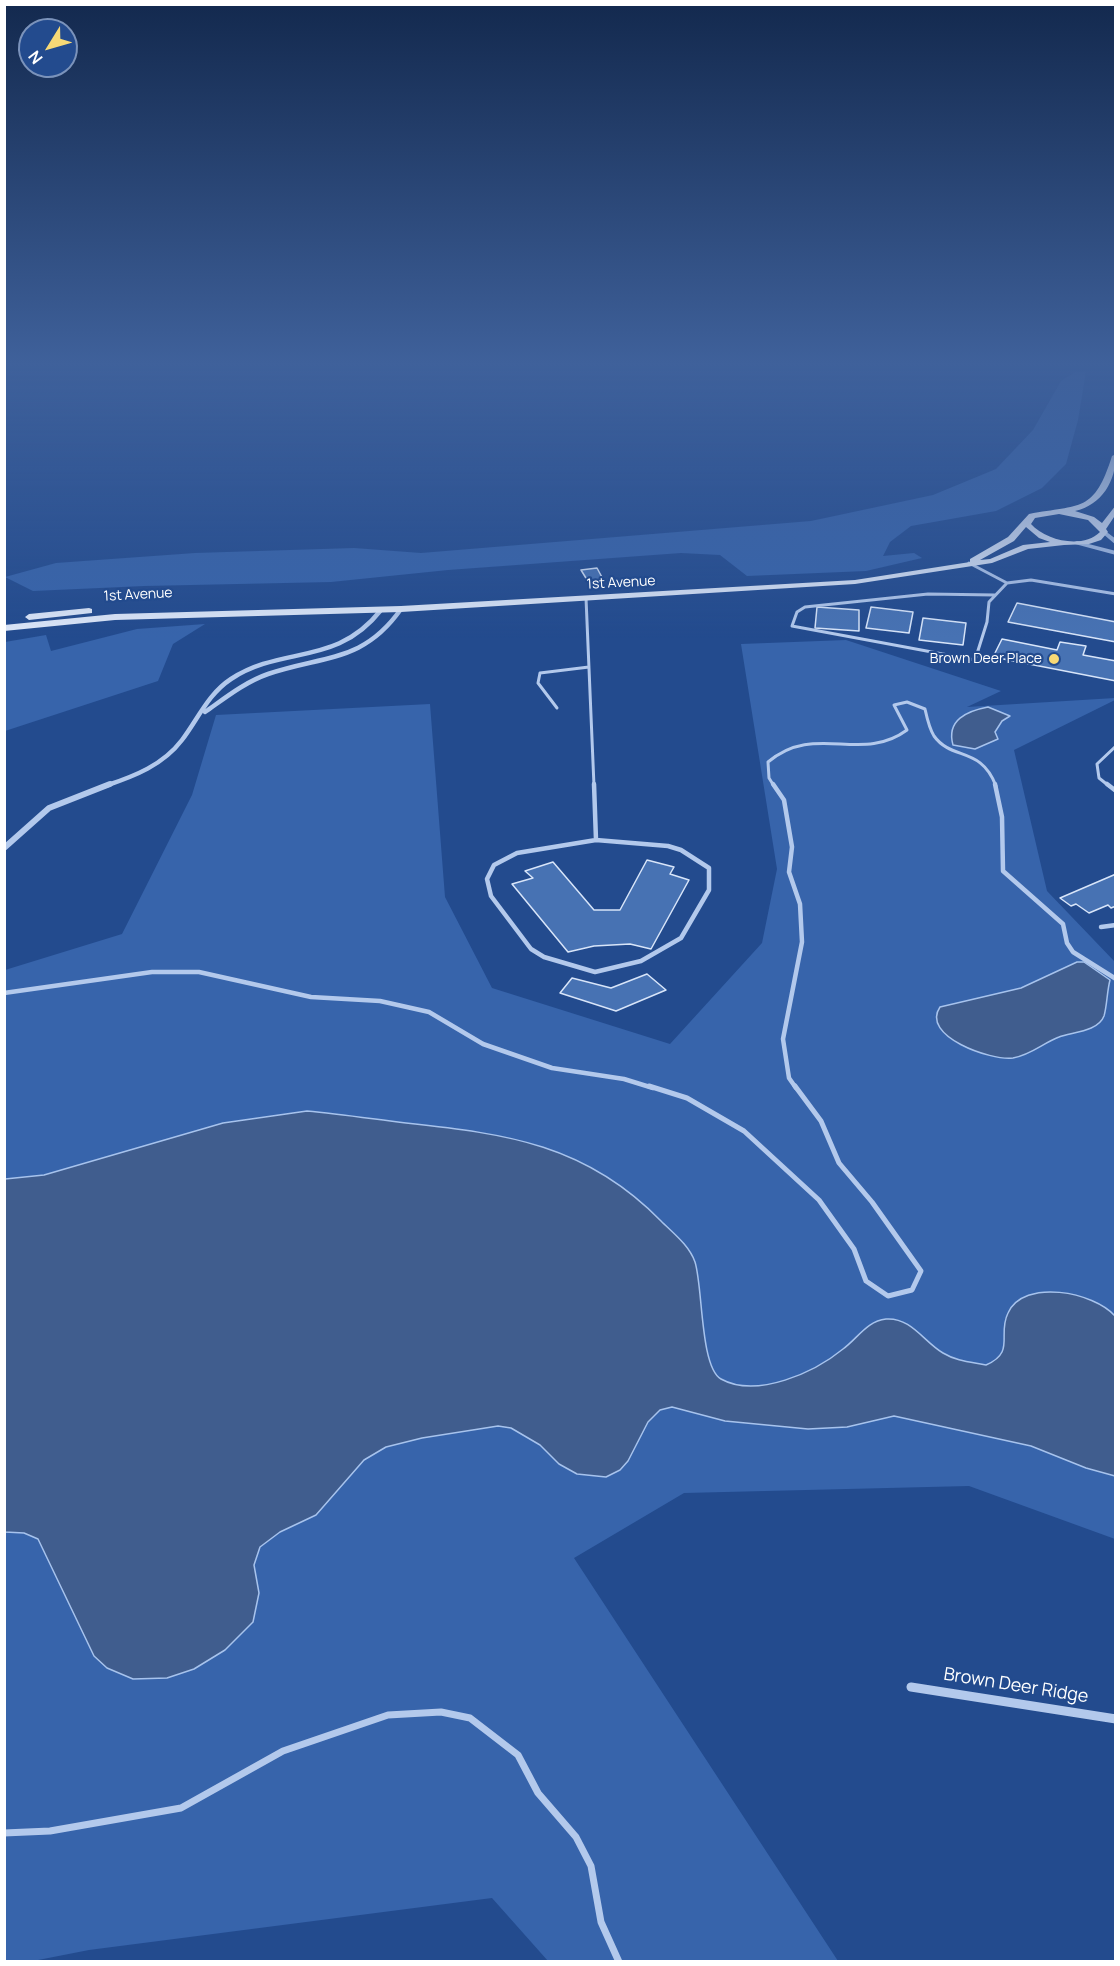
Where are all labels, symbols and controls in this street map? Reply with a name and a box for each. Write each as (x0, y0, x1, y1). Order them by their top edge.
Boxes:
north arrow (18, 18, 78, 78)
text: N (23, 46, 47, 69)
street label: 1st Avenue (586, 573, 656, 593)
street label: 1st Avenue (103, 585, 173, 605)
place label: Brown Deer Place (930, 651, 1042, 667)
marker: Brown Deer Place (1047, 652, 1061, 666)
street label: Brown Deer Ridge (942, 1664, 1090, 1708)

